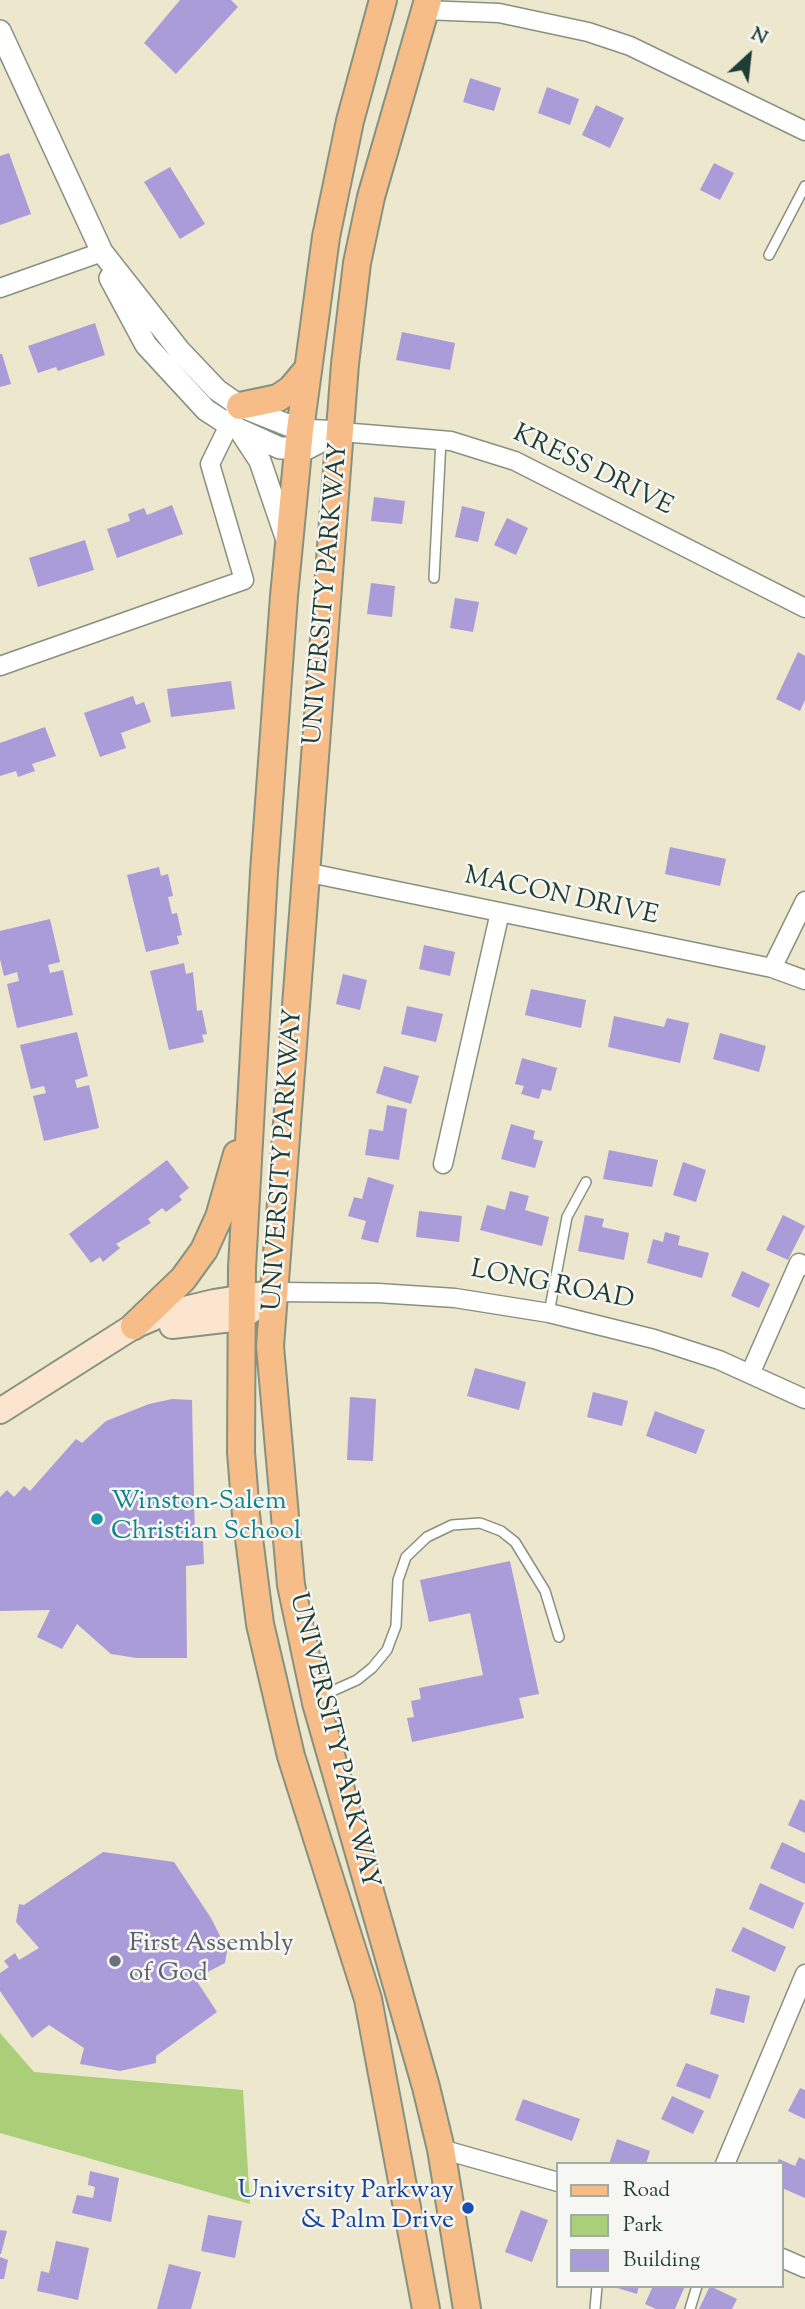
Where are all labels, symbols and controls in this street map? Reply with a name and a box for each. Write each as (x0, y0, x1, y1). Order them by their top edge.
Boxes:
north arrow (714, 21, 784, 91)
text: N (746, 21, 772, 52)
street label: KRESS DRIVE (507, 420, 677, 524)
street label: UNIVERSITY PARKWAY (299, 442, 357, 746)
street label: MACON DRIVE (461, 862, 661, 934)
street label: UNIVERSITY PARKWAY (259, 1008, 311, 1312)
street label: LONG ROAD (468, 1256, 636, 1318)
place label: Winston-Salem Christian School (111, 1488, 301, 1550)
marker: Winston-Salem Christian School (89, 1511, 105, 1527)
street label: UNIVERSITY PARKWAY (280, 1590, 384, 1892)
place label: First Assembly of God (129, 1930, 294, 1992)
marker: First Assembly of God (107, 1953, 123, 1969)
legend (556, 2162, 784, 2288)
text: Road (623, 2176, 670, 2206)
place label: University Parkway & Palm Drive (237, 2177, 454, 2238)
marker: University Parkway & Palm Drive (460, 2200, 476, 2216)
text: Park (623, 2211, 663, 2241)
text: Building (623, 2246, 700, 2276)

